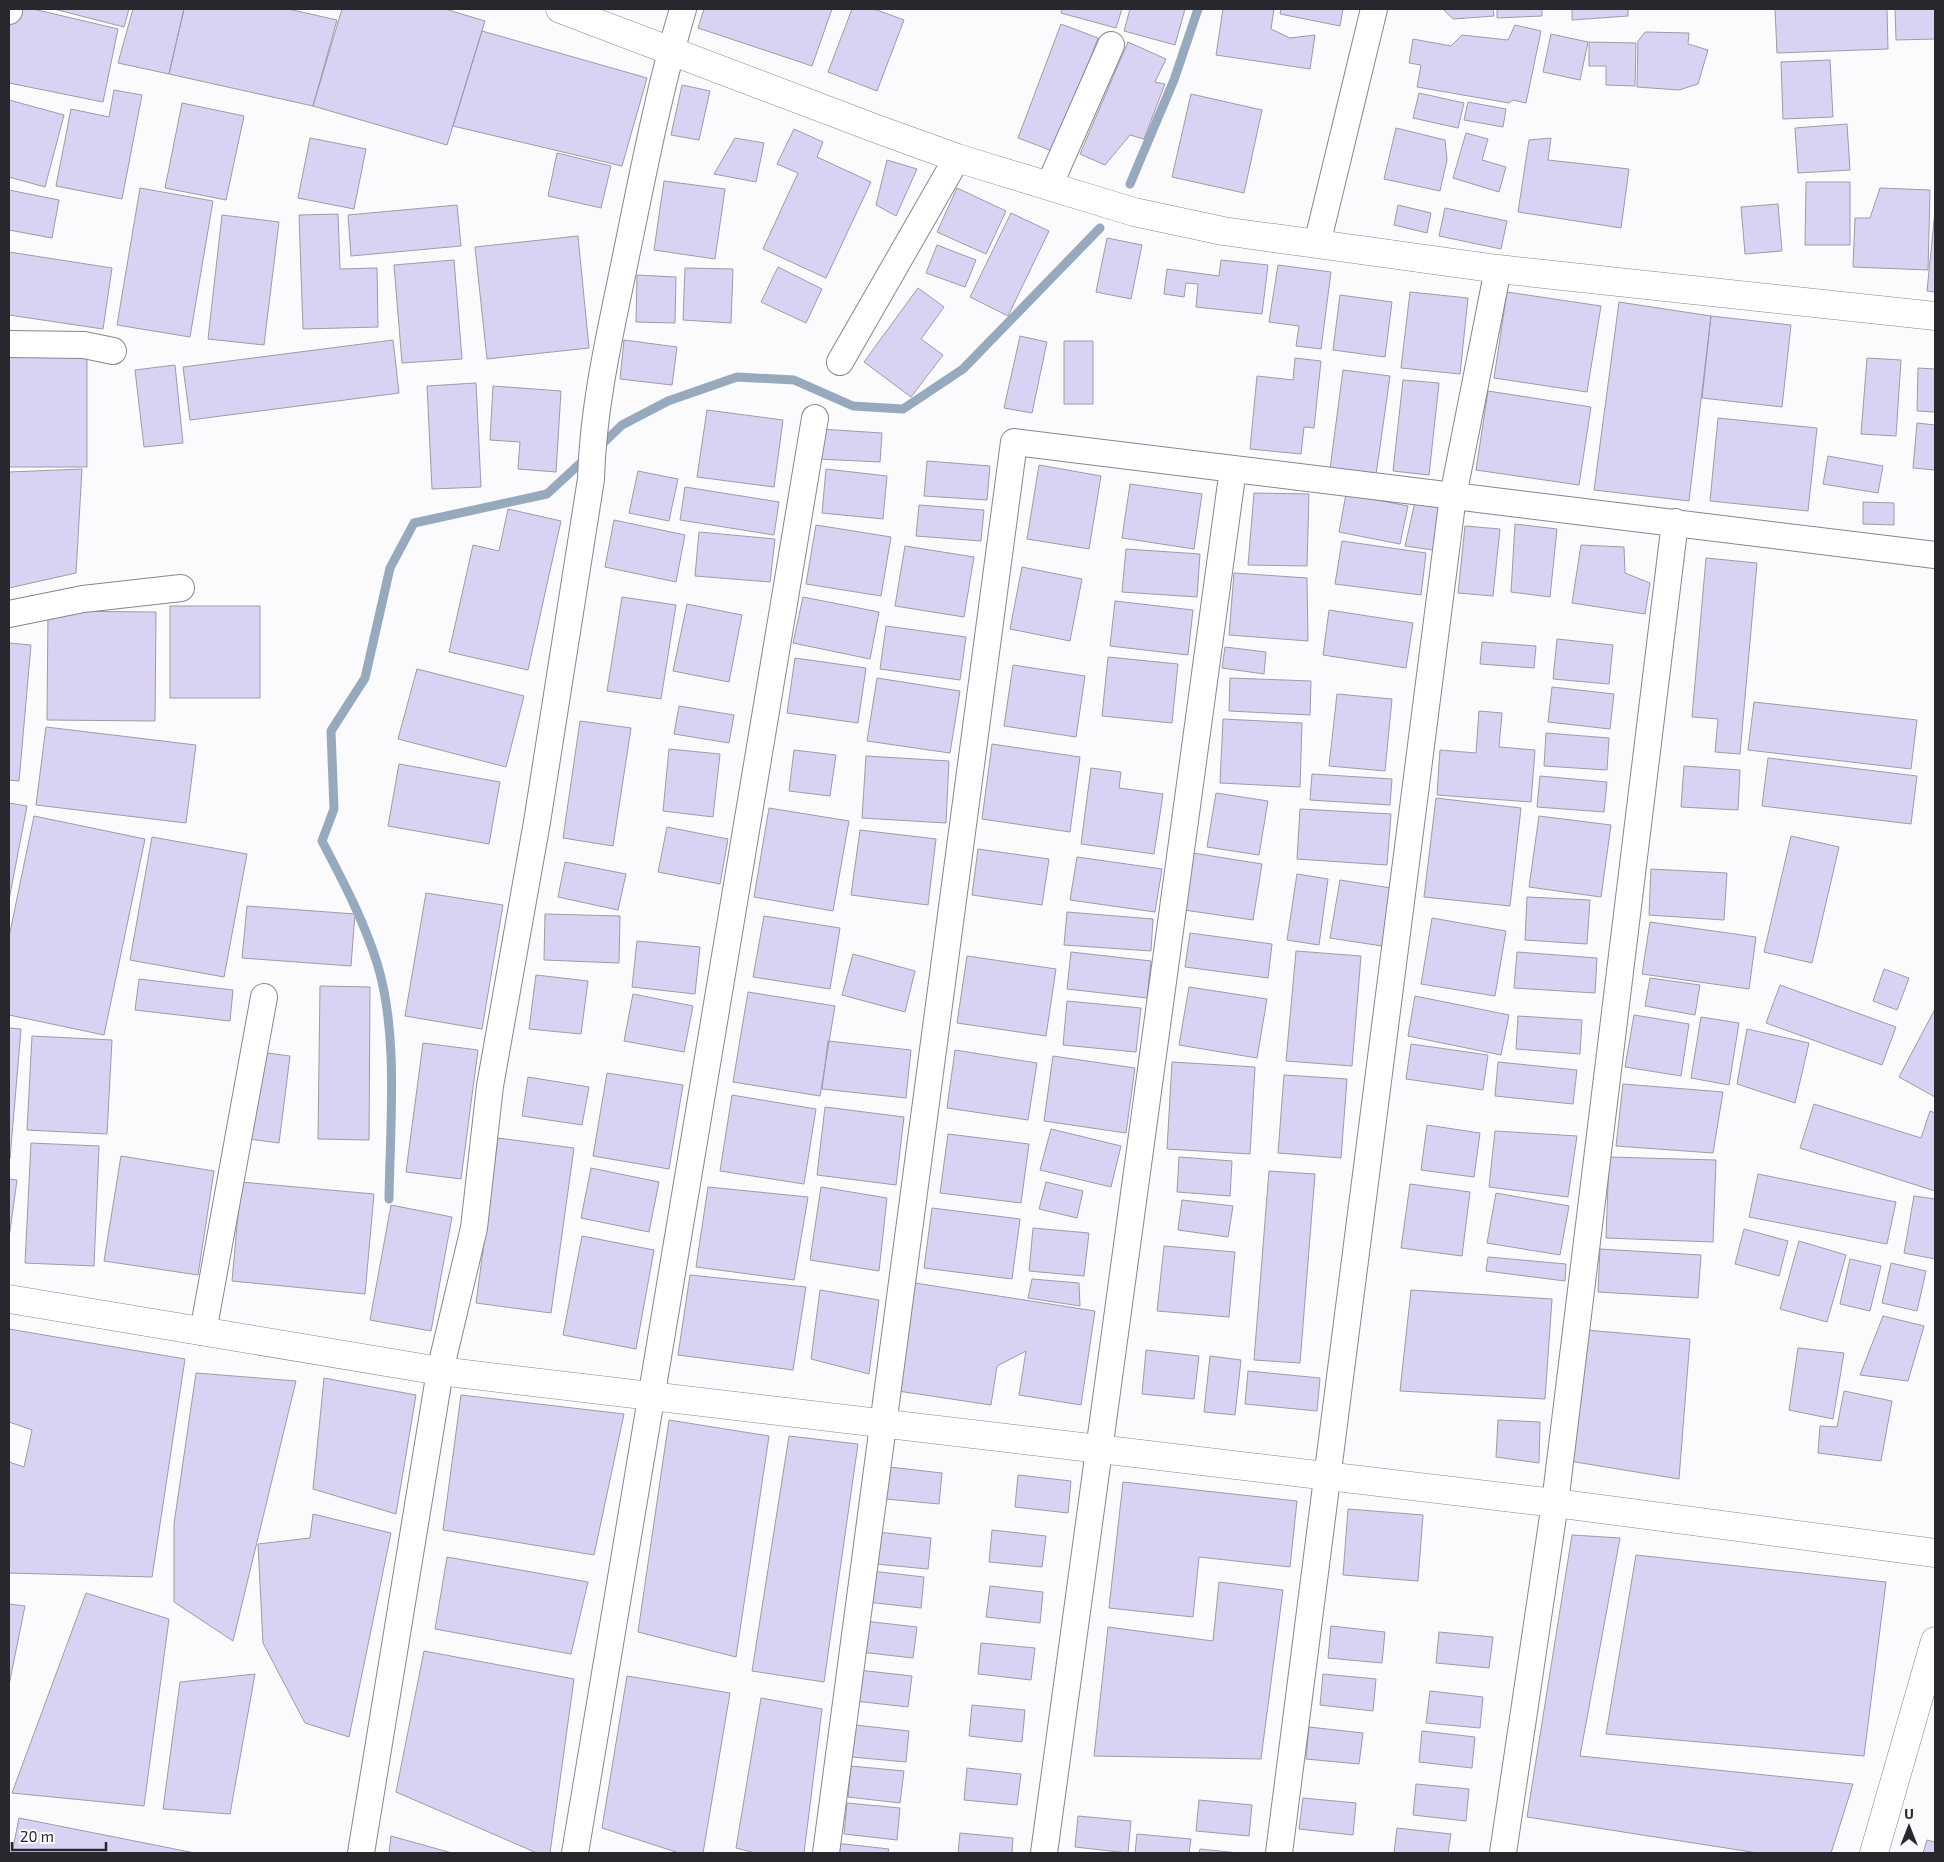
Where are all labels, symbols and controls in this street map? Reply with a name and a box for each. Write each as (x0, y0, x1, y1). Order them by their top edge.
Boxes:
north arrow (1884, 1802, 1934, 1852)
text: U (1904, 1805, 1914, 1822)
scale bar (12, 1820, 106, 1852)
text: 20 m (20, 1827, 54, 1845)

